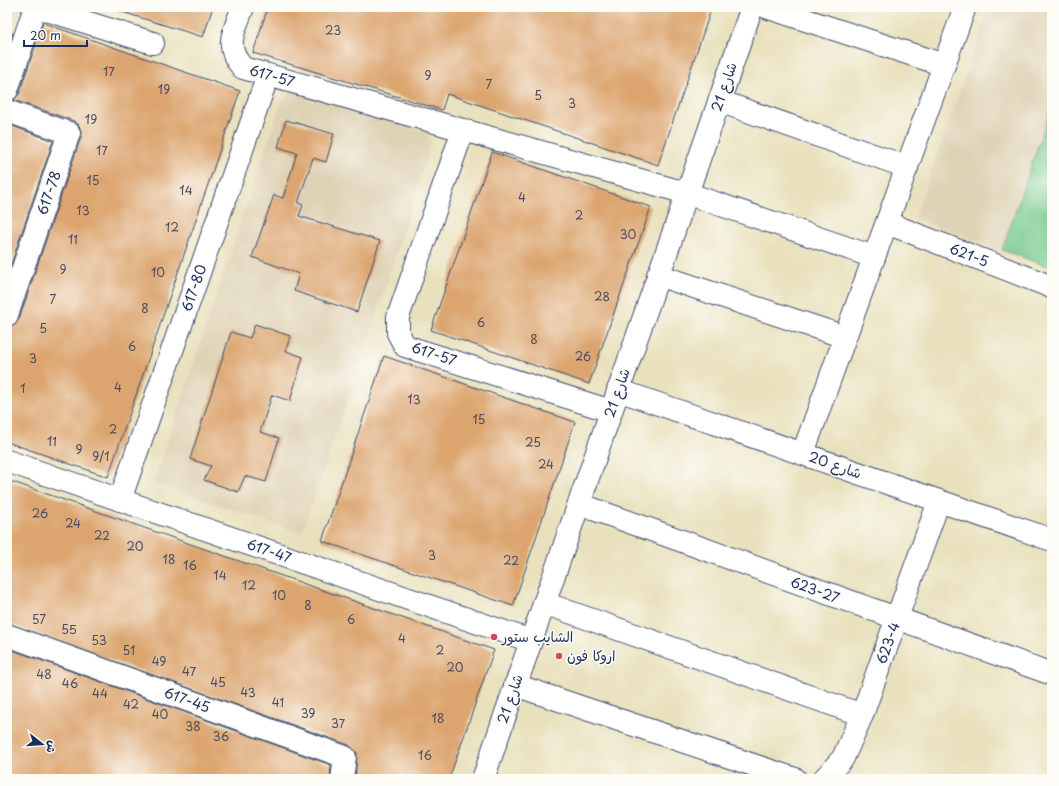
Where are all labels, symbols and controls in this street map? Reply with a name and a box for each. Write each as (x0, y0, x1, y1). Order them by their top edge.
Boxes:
house number: 23 (325, 21, 341, 39)
scale bar (24, 22, 87, 48)
text: 20 m (30, 26, 61, 44)
street label: 617-57 (247, 59, 297, 92)
street label: شارع 21 (705, 59, 742, 114)
house number: 17 (103, 62, 115, 80)
house number: 9 (424, 66, 432, 84)
house number: 7 (486, 75, 493, 93)
house number: 19 (158, 80, 170, 98)
house number: 5 (534, 86, 542, 104)
house number: 3 (568, 94, 576, 112)
house number: 19 (85, 110, 97, 128)
house number: 17 (96, 141, 108, 159)
street label: 617-78 (31, 168, 66, 218)
house number: 15 (86, 171, 100, 189)
house number: 14 (179, 181, 193, 199)
house number: 4 (518, 188, 526, 206)
house number: 13 (76, 201, 90, 219)
house number: 2 (575, 206, 583, 224)
house number: 12 (165, 218, 179, 236)
house number: 30 (620, 225, 637, 243)
house number: 11 (68, 230, 78, 248)
street label: 621-5 (947, 237, 992, 272)
house number: 9 (59, 260, 67, 278)
street label: 617-80 (176, 261, 211, 314)
house number: 10 (151, 263, 165, 281)
house number: 28 (594, 287, 610, 305)
house number: 7 (50, 290, 57, 308)
house number: 8 (141, 299, 149, 317)
house number: 6 (477, 313, 485, 331)
house number: 5 (39, 319, 47, 337)
house number: 8 (530, 330, 538, 348)
street label: 617-57 (409, 336, 460, 371)
house number: 6 (128, 337, 136, 355)
house number: 26 (575, 347, 591, 365)
house number: 3 (29, 349, 37, 367)
street label: شارع 21 (598, 365, 635, 420)
house number: 4 (114, 378, 122, 396)
house number: 1 (20, 379, 26, 397)
house number: 13 (407, 390, 421, 408)
house number: 15 (472, 410, 486, 428)
house number: 2 (109, 420, 117, 438)
house number: 11 (47, 432, 57, 450)
house number: 25 (525, 433, 541, 451)
house number: 9 (75, 440, 83, 458)
street label: شارع 20 (806, 446, 865, 483)
house number: 9/1 (92, 447, 110, 465)
house number: 24 (538, 455, 554, 473)
house number: 26 (32, 504, 48, 522)
house number: 24 (65, 514, 81, 532)
house number: 22 (94, 526, 110, 544)
street label: 617-47 (244, 533, 295, 568)
house number: 20 (126, 537, 144, 555)
house number: 3 (428, 546, 436, 564)
house number: 18 (163, 550, 175, 568)
house number: 22 (503, 551, 519, 569)
house number: 16 (183, 556, 197, 574)
house number: 14 (213, 566, 227, 584)
street label: 623-27 (788, 571, 843, 608)
house number: 12 (242, 576, 256, 594)
house number: 10 (272, 586, 286, 604)
house number: 8 (304, 596, 312, 614)
house number: 57 (32, 610, 46, 628)
house number: 6 (347, 610, 355, 628)
street label: 623-4 (870, 619, 905, 667)
house number: 55 (61, 620, 77, 638)
place label: الشايب ستور (501, 626, 573, 647)
house number: 4 (398, 629, 406, 647)
house number: 53 (91, 631, 107, 649)
marker: الشايب ستور (489, 632, 499, 642)
house number: 51 (123, 641, 135, 659)
house number: 2 (436, 641, 444, 659)
place label: اروكا فون (567, 645, 616, 666)
marker: اروكا فون (554, 651, 564, 661)
house number: 49 (152, 652, 166, 670)
house number: 20 (446, 658, 464, 676)
house number: 47 (182, 662, 197, 680)
house number: 48 (36, 665, 52, 683)
street label: شارع 21 (491, 671, 528, 726)
house number: 45 (210, 673, 226, 691)
house number: 46 (62, 674, 78, 692)
street label: 617-45 (161, 681, 213, 718)
house number: 43 (240, 683, 256, 701)
house number: 44 (92, 684, 108, 702)
house number: 41 (272, 693, 284, 711)
house number: 42 (123, 695, 139, 713)
house number: 39 (301, 704, 315, 722)
house number: 40 (152, 705, 169, 723)
house number: 18 (432, 709, 444, 727)
house number: 37 (331, 714, 346, 732)
house number: 38 (185, 717, 201, 735)
north arrow (22, 724, 62, 764)
house number: 36 (213, 727, 229, 745)
text: ش (42, 739, 62, 755)
house number: 16 (418, 746, 432, 764)

